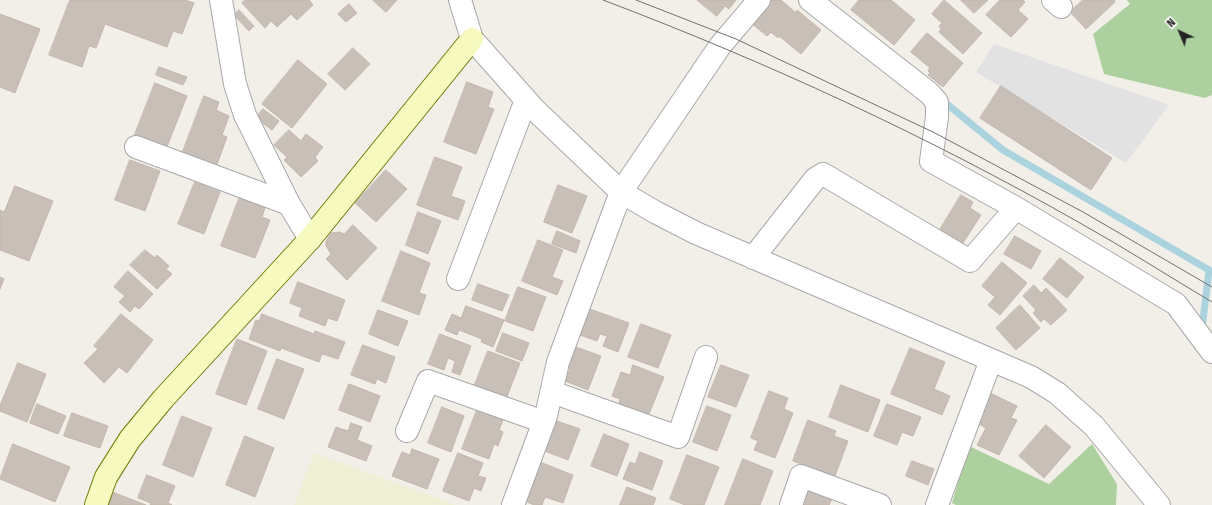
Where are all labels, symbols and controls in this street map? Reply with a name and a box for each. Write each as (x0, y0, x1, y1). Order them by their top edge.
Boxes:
north arrow (1160, 12, 1200, 52)
text: N (1164, 16, 1178, 30)

